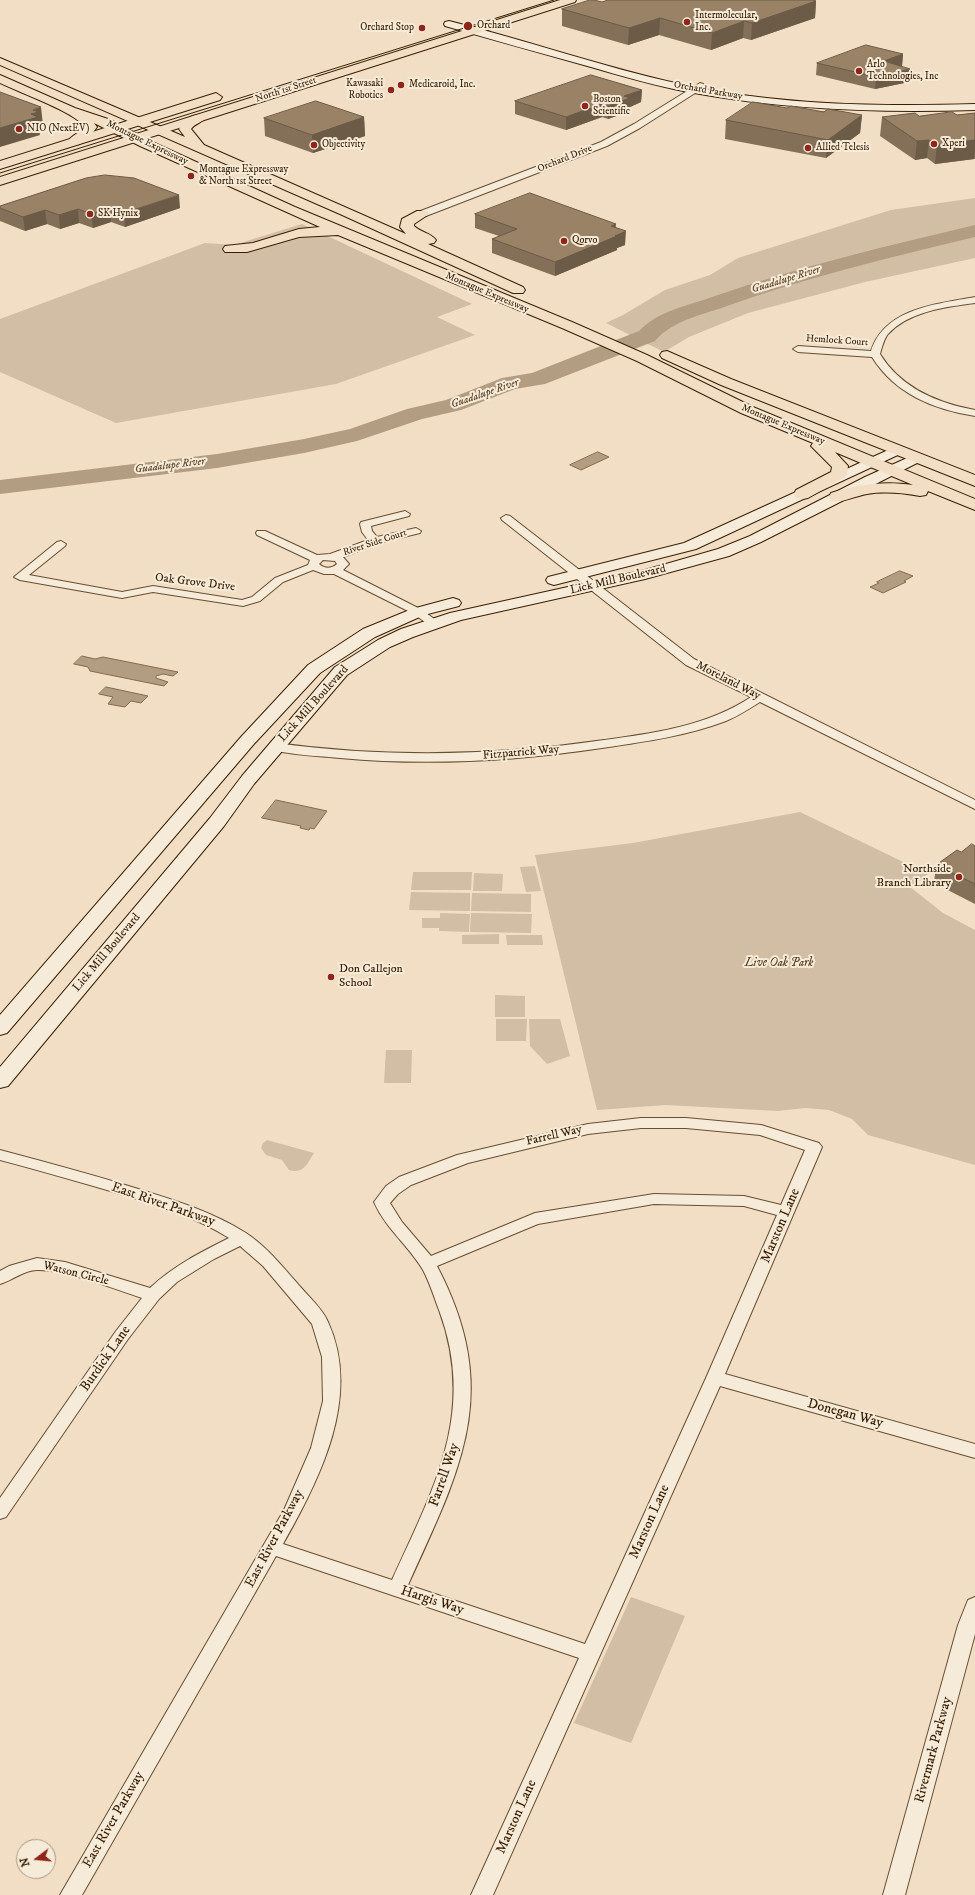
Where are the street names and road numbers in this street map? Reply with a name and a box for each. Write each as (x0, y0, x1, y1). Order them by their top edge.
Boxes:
street label: North 1st Street (254, 75, 318, 105)
street label: Orchard Parkway (673, 79, 743, 103)
street label: Montague Expressway (104, 118, 190, 168)
street label: Orchard Drive (536, 143, 594, 175)
street label: Montague Expressway (444, 270, 530, 316)
street label: Hemlock Court (805, 333, 869, 349)
street label: Montague Expressway (740, 402, 826, 448)
street label: River Side Court (342, 527, 408, 559)
street label: Lick Mill Boulevard (569, 562, 667, 598)
street label: Oak Grove Drive (154, 571, 236, 595)
street label: Moreland Way (693, 659, 763, 703)
street label: Lick Mill Boulevard (276, 663, 352, 745)
street label: Fitzpatrick Way (482, 742, 560, 764)
street label: Lick Mill Boulevard (70, 911, 144, 995)
street label: Farrell Way (525, 1123, 583, 1149)
street label: East River Parkway (109, 1179, 217, 1231)
street label: Marston Lane (758, 1186, 804, 1266)
street label: Watson Circle (42, 1259, 110, 1289)
street label: Burdick Lane (77, 1323, 135, 1395)
street label: Donegan Way (805, 1396, 885, 1432)
street label: Farrell Way (426, 1441, 464, 1509)
street label: Marston Lane (626, 1482, 674, 1562)
street label: East River Parkway (242, 1487, 308, 1591)
street label: Hargis Way (398, 1583, 466, 1619)
street label: Rivermark Parkway (912, 1695, 956, 1805)
street label: East River Parkway (80, 1769, 148, 1871)
street label: Marston Lane (493, 1777, 541, 1857)

